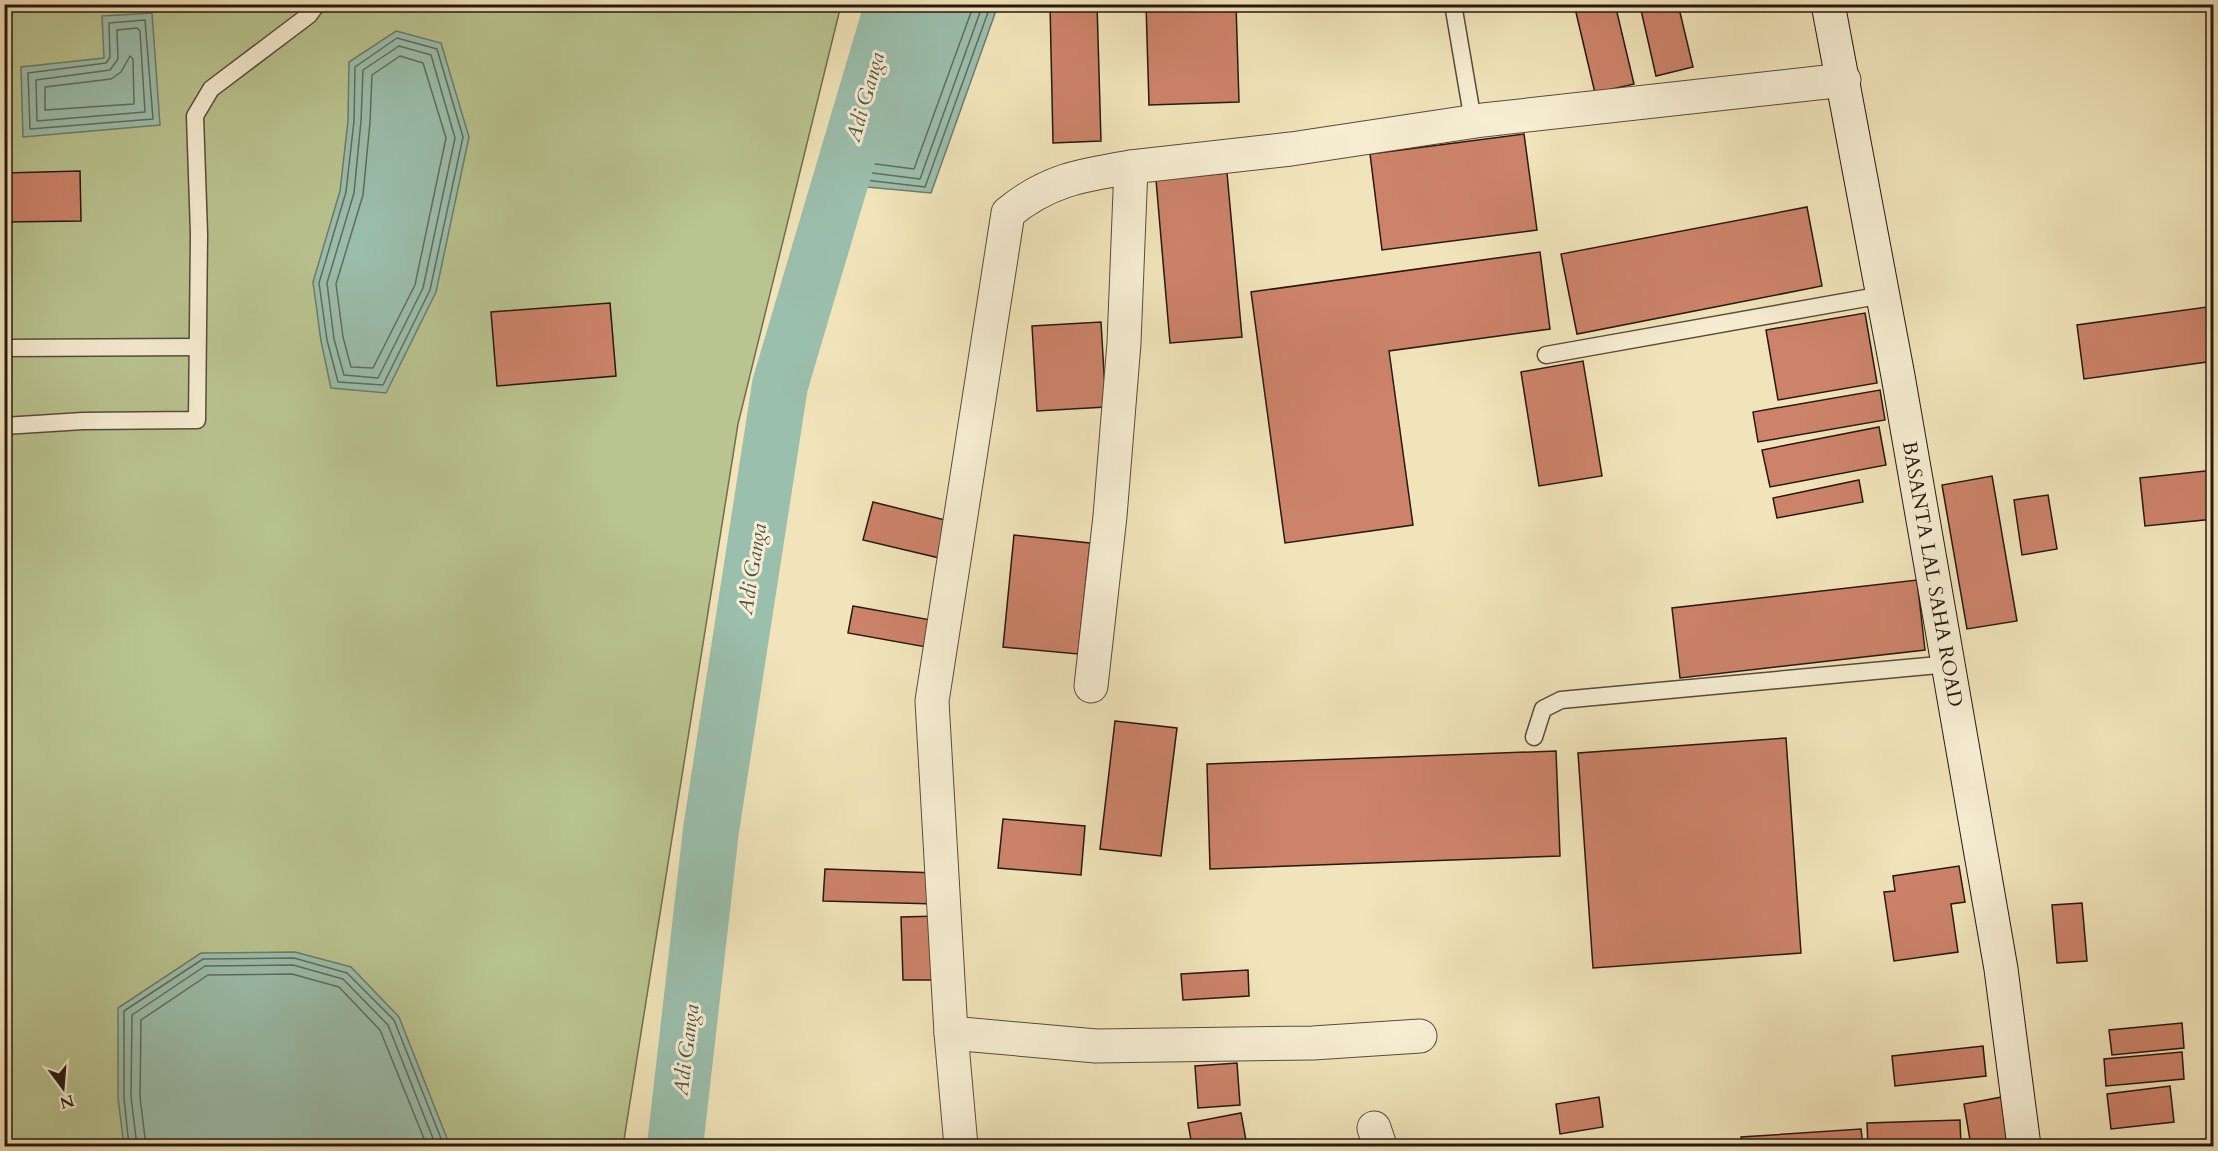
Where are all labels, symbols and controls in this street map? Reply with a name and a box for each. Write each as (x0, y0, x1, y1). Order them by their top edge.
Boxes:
water label: Adi Ganga (839, 49, 892, 146)
street label: BASANTA LAL SAHA ROAD (1896, 439, 1969, 709)
water label: Adi Ganga (731, 521, 774, 618)
water label: Adi Ganga (666, 1003, 706, 1098)
north arrow (33, 1058, 93, 1118)
text: N (57, 1089, 77, 1114)

